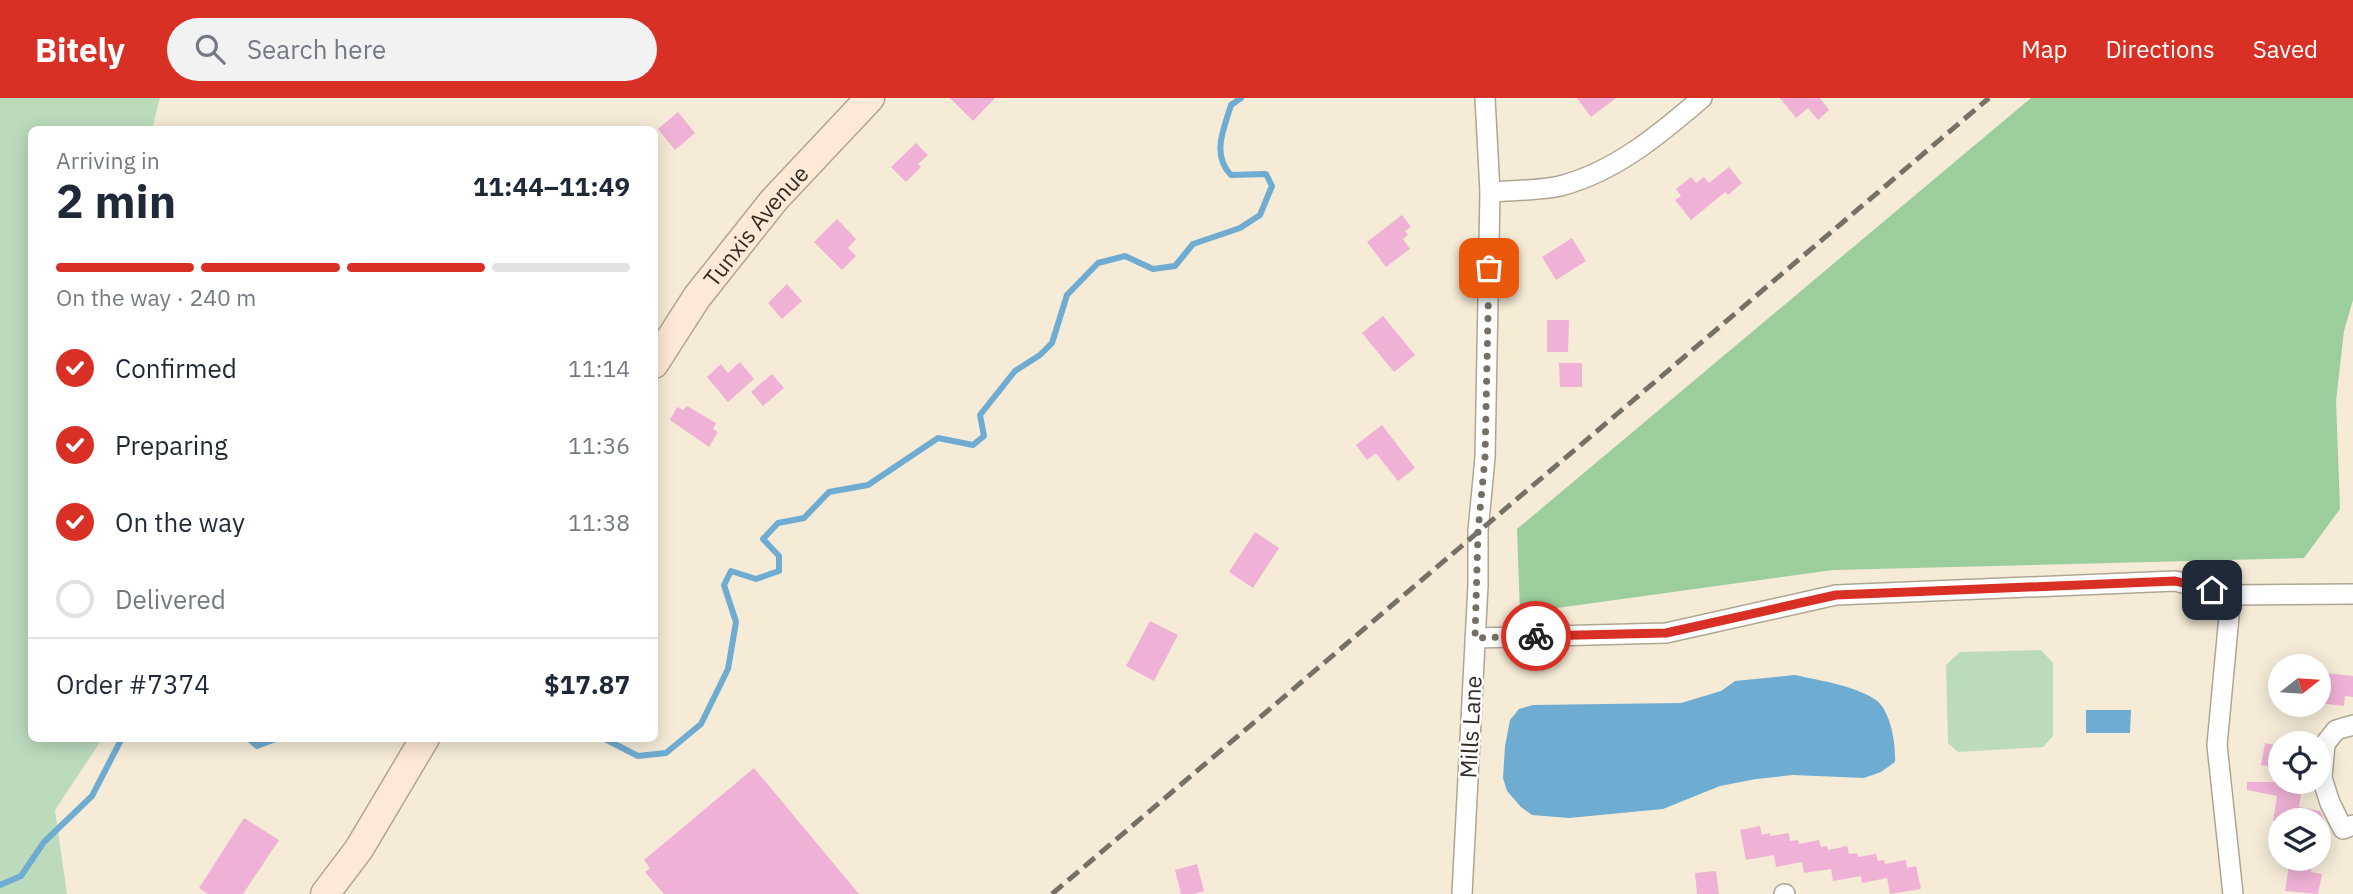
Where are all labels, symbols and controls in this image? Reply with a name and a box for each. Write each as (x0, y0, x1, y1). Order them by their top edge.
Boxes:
search box (167, 18, 657, 81)
text: Bitely (35, 28, 125, 71)
icon: search (191, 30, 229, 68)
text: Search here (247, 32, 386, 66)
text: Map (2021, 33, 2067, 65)
text: Directions (2105, 33, 2215, 65)
text: Saved (2253, 33, 2318, 65)
text: Arriving in (56, 145, 160, 175)
street label: Tunxis Avenue (696, 158, 814, 292)
text: 11:44–11:49 (473, 169, 630, 203)
text: 2 min (56, 171, 176, 231)
pin (1459, 238, 1519, 298)
icon: bag (1470, 249, 1508, 287)
text: On the way · 240 m (56, 282, 256, 312)
icon: check (56, 349, 94, 387)
text: Confirmed (115, 351, 237, 385)
text: 11:14 (568, 353, 630, 383)
icon: check (56, 426, 94, 464)
text: Preparing (115, 428, 228, 462)
text: 11:36 (568, 430, 630, 460)
icon: check (56, 503, 94, 541)
text: On the way (115, 505, 245, 539)
text: 11:38 (568, 507, 630, 537)
pin (2182, 560, 2242, 620)
icon: home (2193, 571, 2231, 609)
text: Delivered (115, 582, 226, 616)
courier (1501, 601, 1571, 671)
icon: bike (1517, 617, 1555, 655)
north arrow (2268, 654, 2331, 718)
map controls (2268, 654, 2331, 871)
text: Order #7374 (56, 667, 210, 701)
text: $17.87 (544, 667, 630, 701)
street label: Mills Lane (1452, 675, 1488, 779)
button: locate (2268, 731, 2331, 794)
button: layers (2268, 808, 2331, 871)

